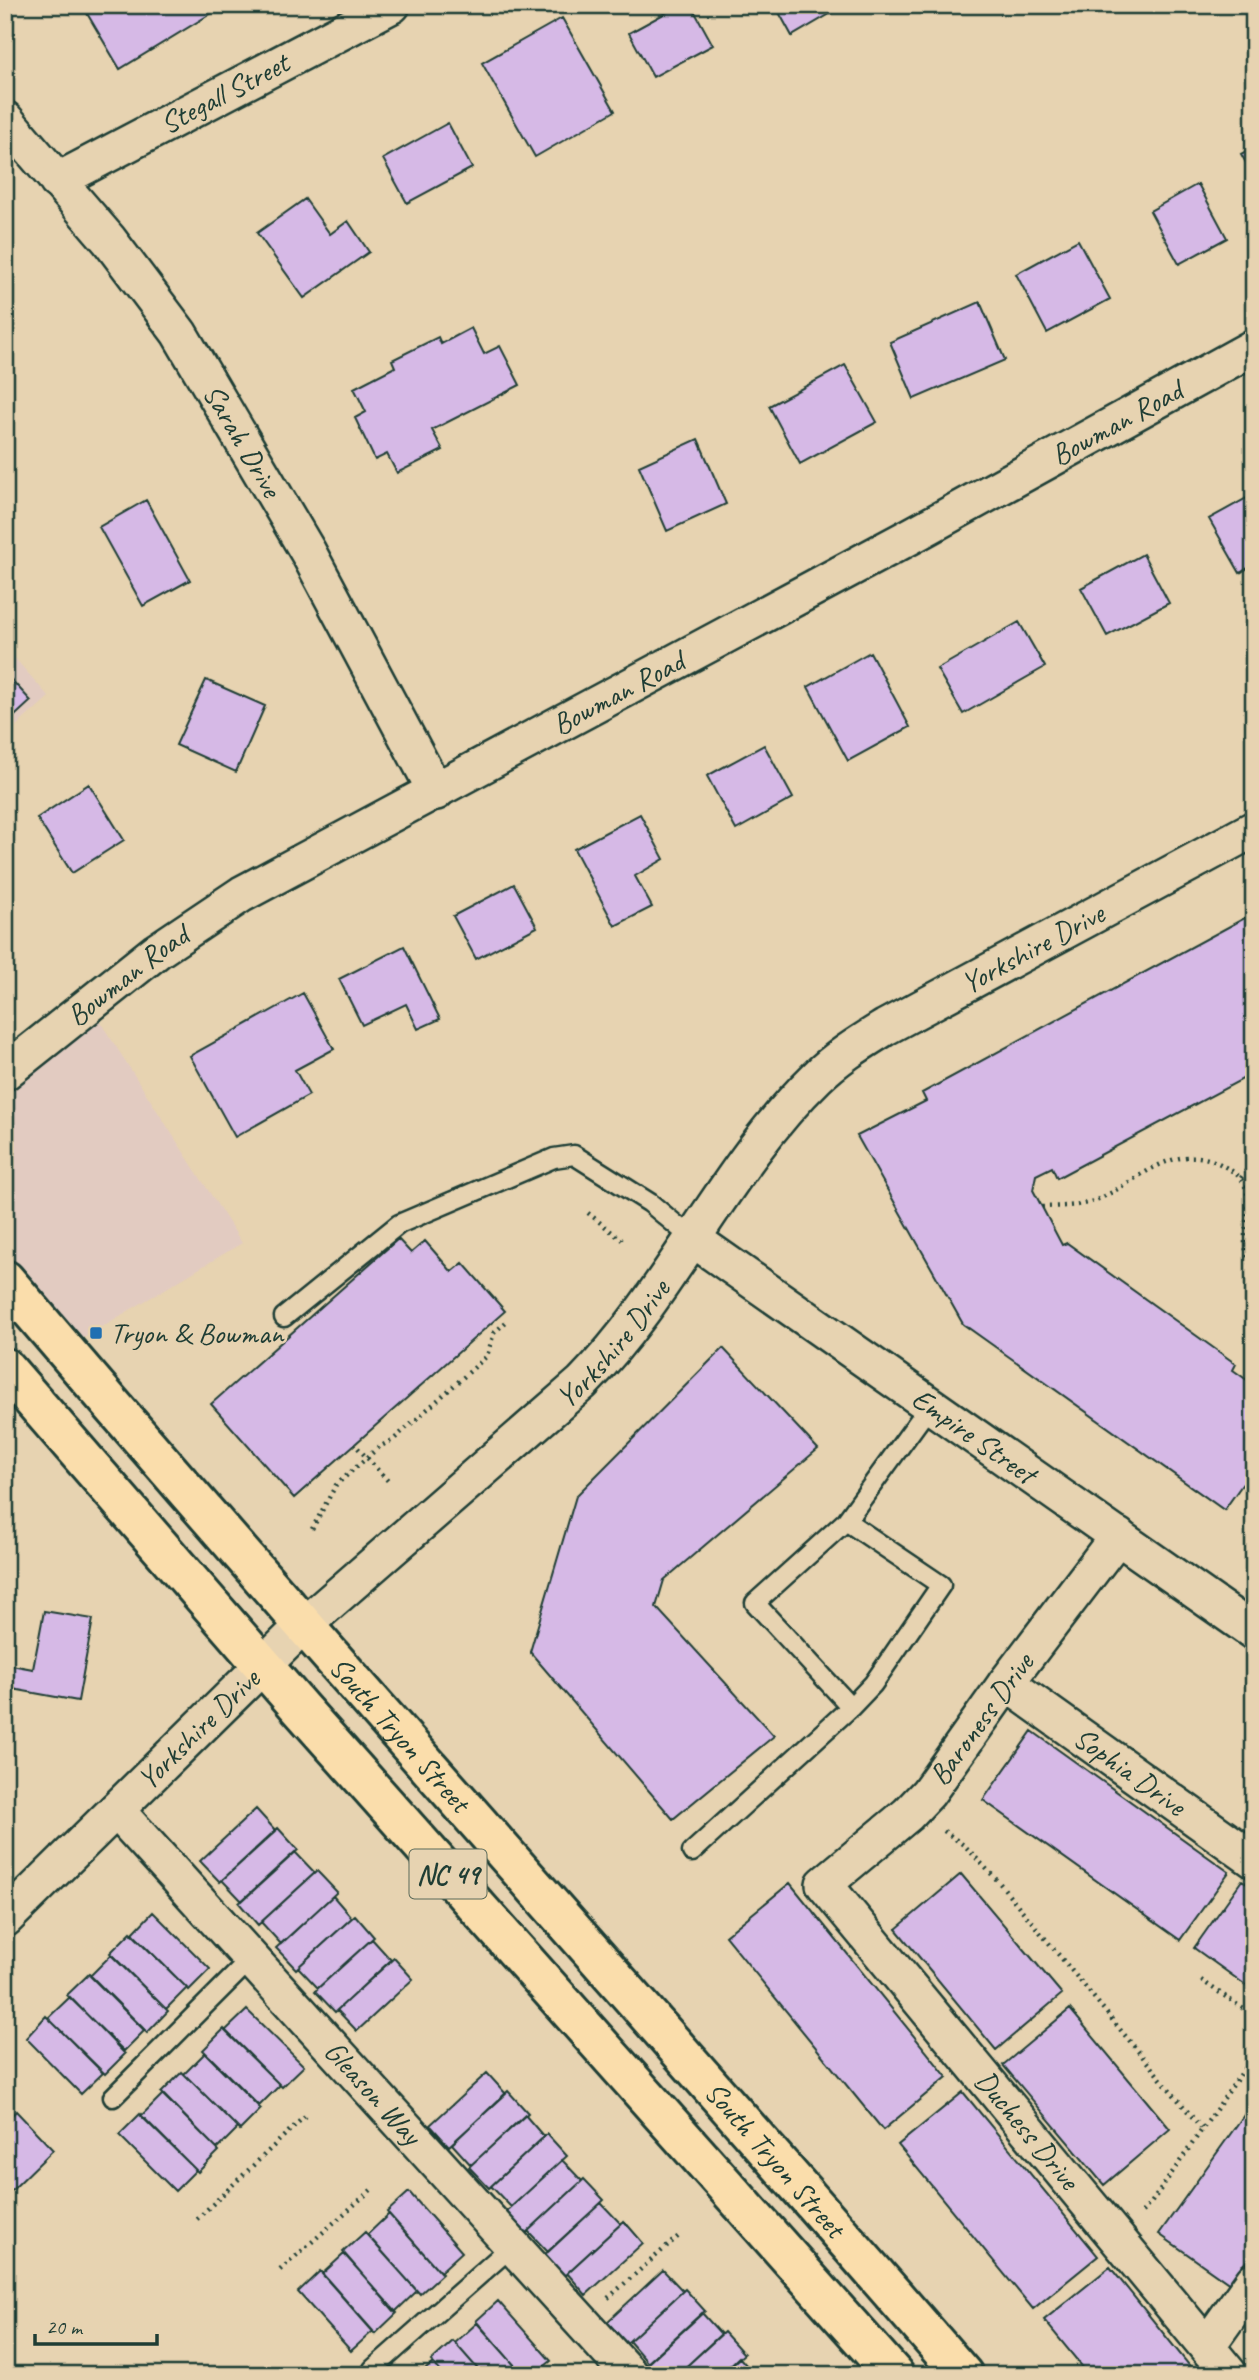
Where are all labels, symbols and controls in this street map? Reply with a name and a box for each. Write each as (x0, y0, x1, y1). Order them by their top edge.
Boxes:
street label: Stegall Street (154, 42, 298, 142)
street label: Bowman Road (1044, 369, 1192, 474)
street label: Sarah Drive (194, 377, 292, 506)
street label: Bowman Road (546, 640, 694, 744)
street label: Yorkshire Drive (954, 893, 1112, 1002)
street label: Bowman Road (59, 914, 199, 1035)
street label: Yorkshire Drive (548, 1270, 679, 1416)
place label: Tryon & Bowman (110, 1314, 285, 1352)
marker: Tryon & Bowman (88, 1325, 104, 1341)
street label: Empire Street (905, 1379, 1047, 1495)
street label: Baroness Drive (920, 1644, 1043, 1793)
street label: South Tryon Street (321, 1649, 481, 1822)
street label: Yorkshire Drive (129, 1659, 269, 1798)
street label: Sophia Drive (1066, 1718, 1195, 1825)
road number: NC 49 (410, 1850, 486, 1898)
street label: Gleason Way (316, 2033, 432, 2155)
street label: Duchess Drive (967, 2062, 1089, 2199)
street label: South Tryon Street (696, 2074, 856, 2248)
scale bar (35, 2303, 158, 2347)
text: 20 m (46, 2314, 84, 2340)

